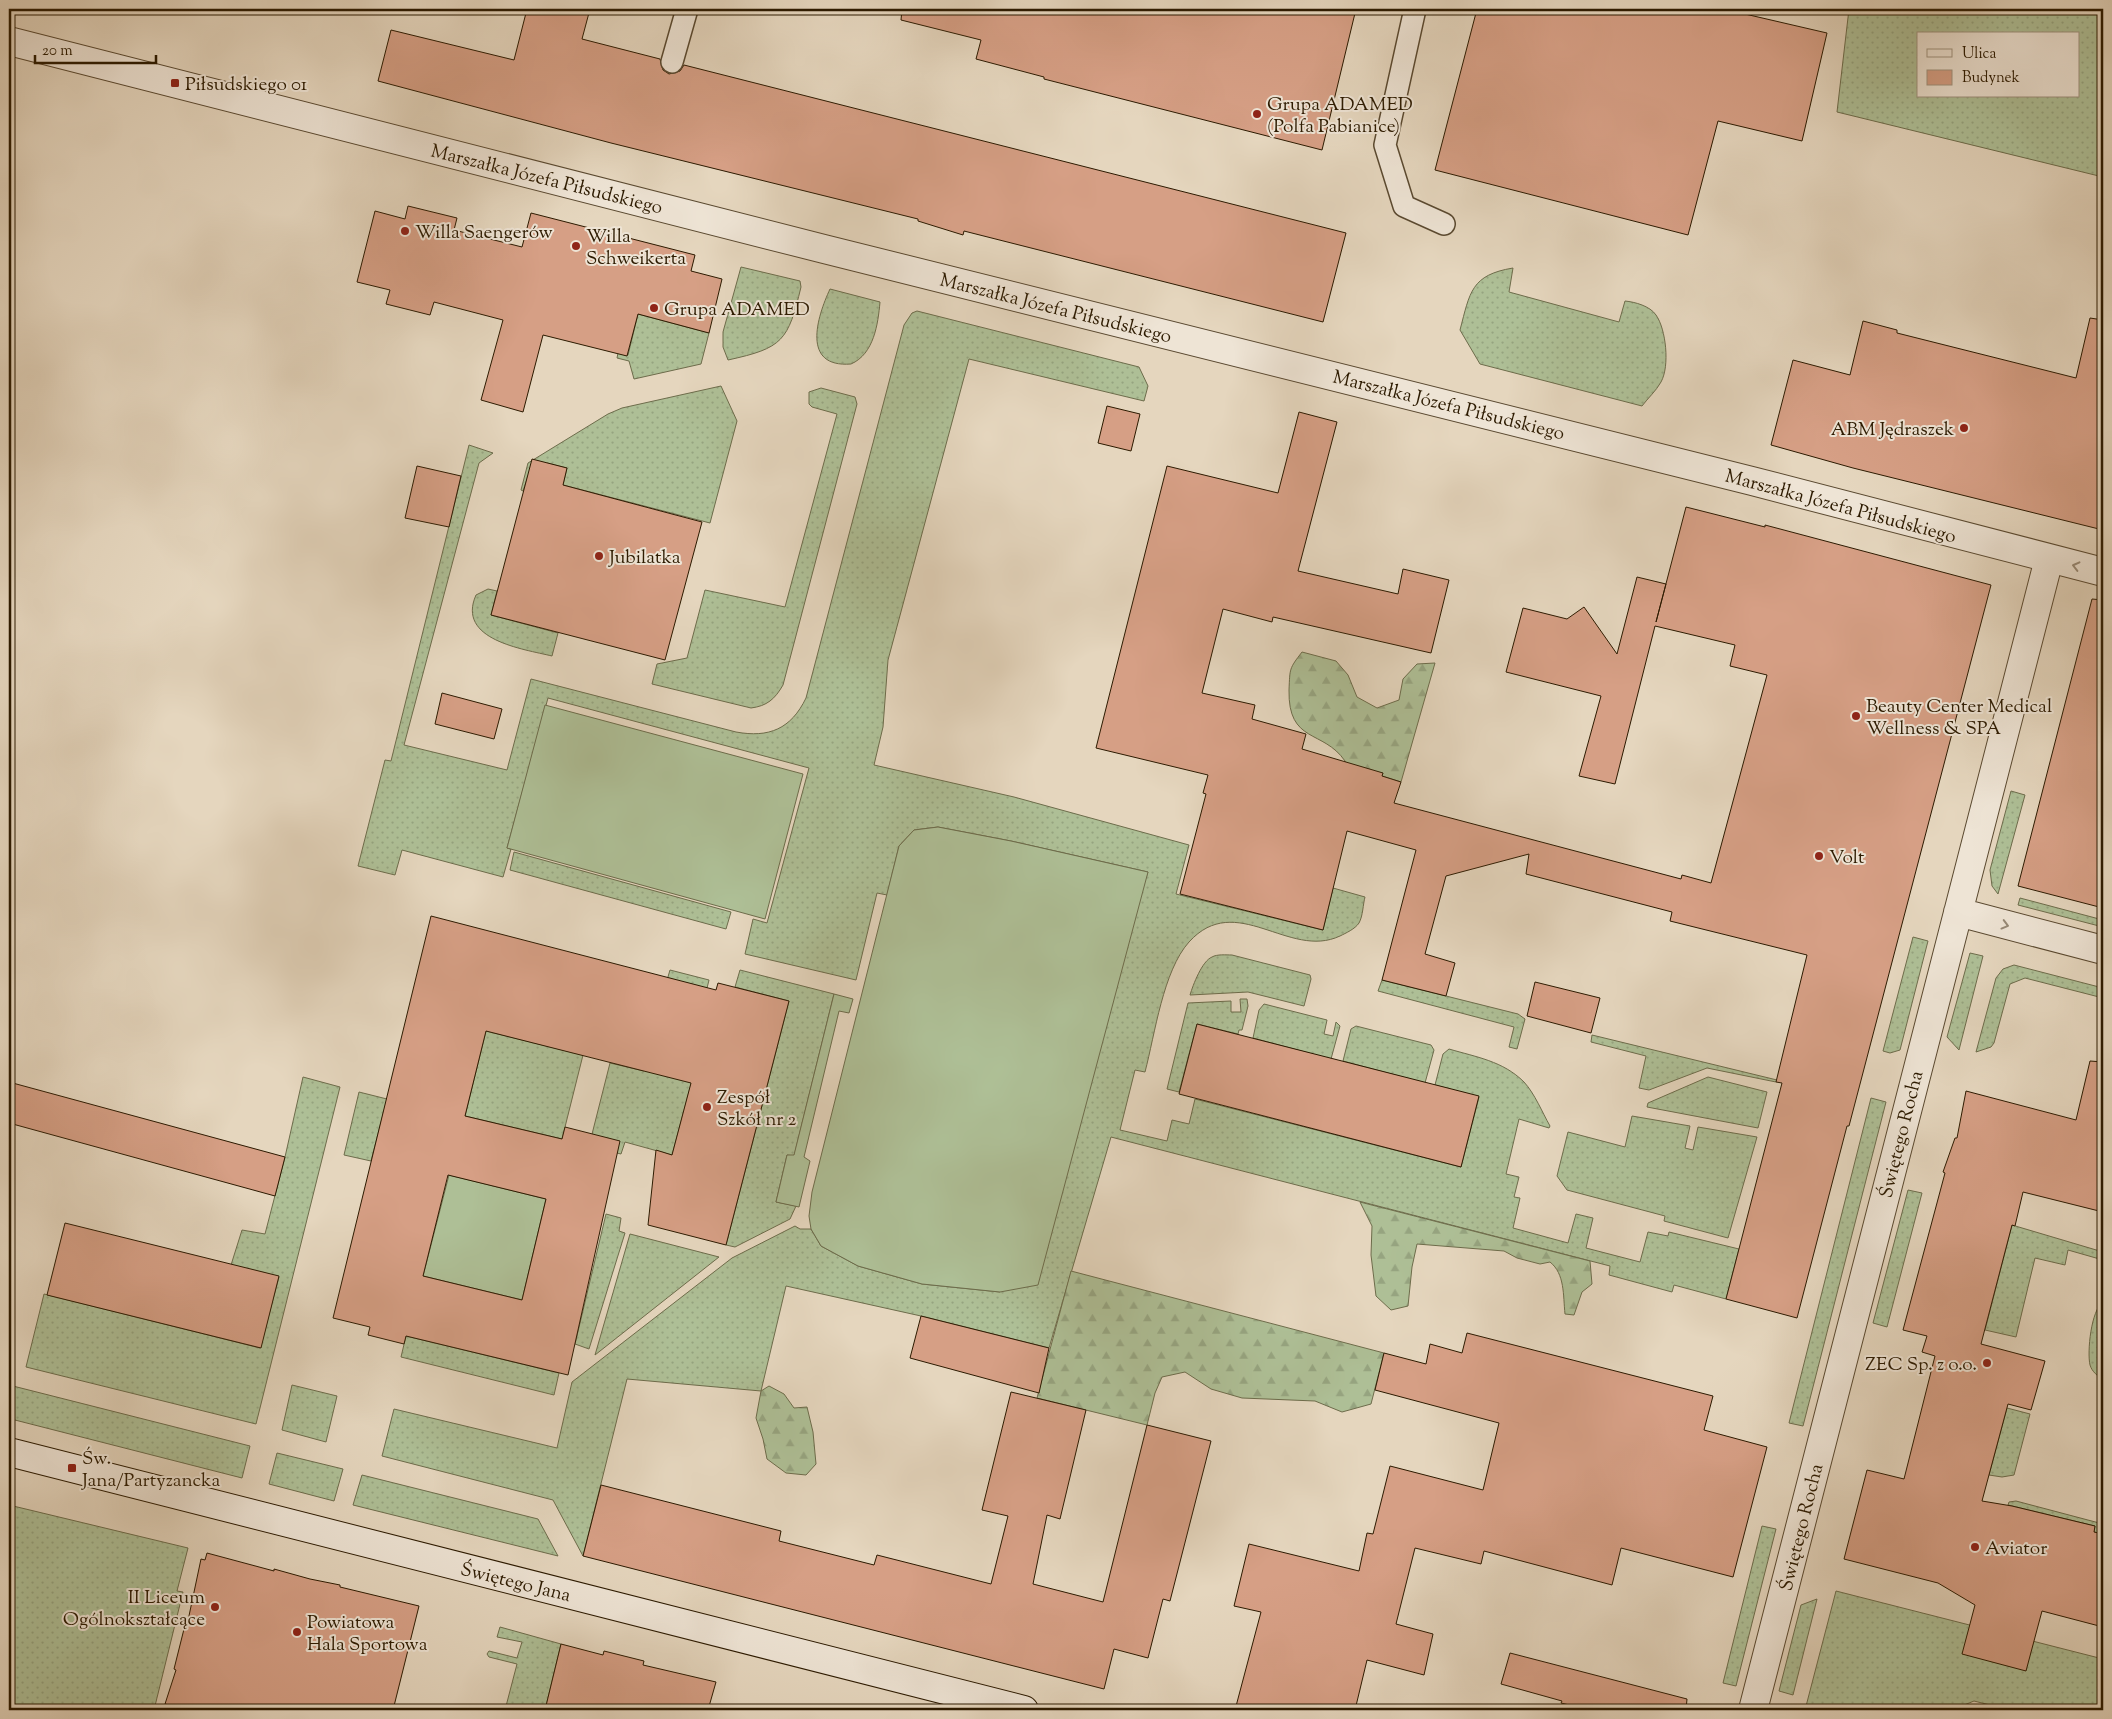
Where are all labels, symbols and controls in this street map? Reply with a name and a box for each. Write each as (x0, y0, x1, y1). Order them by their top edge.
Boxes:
scale bar (35, 32, 156, 64)
legend (1917, 32, 2080, 98)
text: 20 m (42, 41, 73, 62)
text: Ulica (1962, 44, 1996, 65)
text: Budynek (1962, 68, 2020, 89)
place label: Piłsudskiego 01 (185, 72, 308, 99)
marker: Piłsudskiego 01 (169, 77, 181, 89)
place label: Grupa ADAMED (Polfa Pabianice) (1267, 92, 1413, 141)
marker: Grupa ADAMED (Polfa Pabianice) (1251, 108, 1263, 120)
street label: Marszałka Józefa Piłsudskiego (428, 139, 665, 222)
place label: Willa Saengerów (415, 220, 553, 247)
place label: Willa Schweikerta (586, 224, 686, 273)
marker: Willa Saengerów (399, 225, 411, 237)
marker: Willa Schweikerta (570, 240, 582, 252)
street label: Marszałka Józefa Piłsudskiego (937, 268, 1174, 351)
place label: Grupa ADAMED (664, 297, 810, 324)
marker: Grupa ADAMED (648, 302, 660, 314)
street label: Marszałka Józefa Piłsudskiego (1330, 365, 1567, 448)
place label: ABM Jędraszek (1831, 417, 1955, 444)
marker: ABM Jędraszek (1958, 422, 1970, 434)
street label: Marszałka Józefa Piłsudskiego (1722, 464, 1959, 551)
place label: Jubilatka (608, 545, 681, 572)
marker: Jubilatka (593, 550, 605, 562)
one-way arrow (2071, 561, 2080, 572)
place label: Beauty Center Medical Wellness & SPA (1866, 694, 2052, 743)
marker: Beauty Center Medical Wellness & SPA (1850, 710, 1862, 722)
place label: Volt (1829, 845, 1865, 872)
marker: Volt (1813, 850, 1825, 862)
one-way arrow (2000, 919, 2008, 929)
street label: Świętego Rocha (1874, 1068, 1931, 1201)
place label: Zespół Szkół nr 2 (717, 1085, 796, 1134)
marker: Zespół Szkół nr 2 (701, 1101, 713, 1113)
place label: ZEC Sp. z o.o. (1865, 1352, 1977, 1379)
marker: ZEC Sp. z o.o. (1981, 1357, 1993, 1369)
place label: Św. Jana/Partyzancka (81, 1446, 220, 1495)
street label: Świętego Rocha (1774, 1461, 1831, 1594)
marker: Św. Jana/Partyzancka (66, 1462, 78, 1474)
place label: Aviator (1985, 1536, 2047, 1563)
marker: Aviator (1969, 1541, 1981, 1553)
street label: Świętego Jana (457, 1557, 574, 1610)
place label: II Liceum Ogólnokształcące (63, 1585, 205, 1634)
marker: II Liceum Ogólnokształcące (209, 1601, 221, 1613)
place label: Powiatowa Hala Sportowa (307, 1610, 428, 1659)
marker: Powiatowa Hala Sportowa (291, 1626, 303, 1638)

